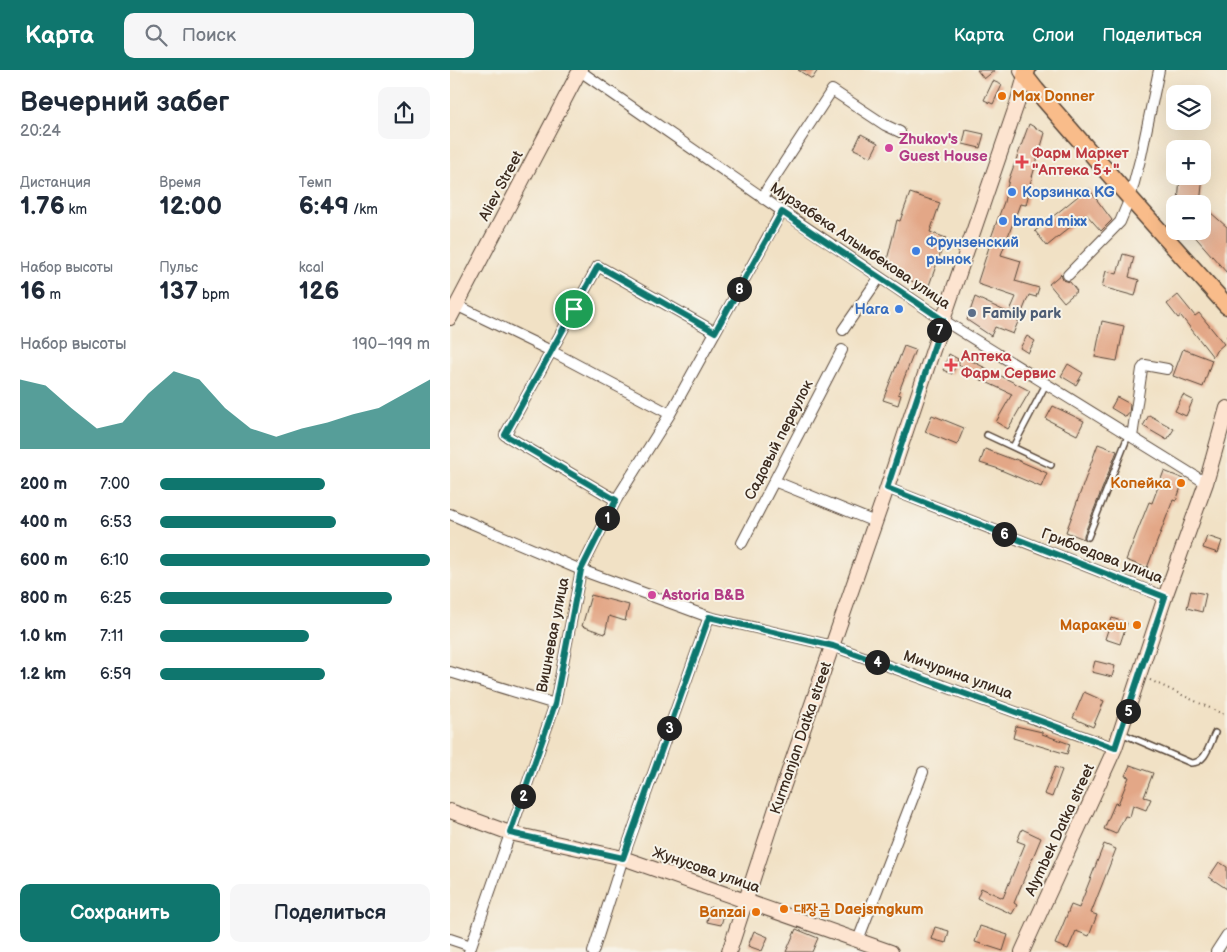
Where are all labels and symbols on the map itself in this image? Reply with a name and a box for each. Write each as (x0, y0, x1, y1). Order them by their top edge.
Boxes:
place label: Max Donner (1012, 87, 1096, 106)
marker: Max Donner (996, 90, 1008, 102)
place label: Zhukov's Guest House (899, 130, 988, 166)
marker: Zhukov's Guest House (883, 142, 895, 154)
place label: Фарм Маркет "Аптека 5+" (1032, 144, 1130, 180)
street label: Aliev Street (475, 147, 528, 224)
marker: Фарм Маркет "Аптека 5+" (1016, 156, 1028, 168)
street label: Мурзабека Алымбекова улица (766, 178, 954, 314)
place label: Корзинка KG (1022, 183, 1115, 202)
marker: Корзинка KG (1006, 186, 1018, 198)
place label: brand mixx (1013, 212, 1087, 231)
marker: brand mixx (997, 215, 1009, 227)
place label: Фрунзенский рынок (926, 233, 1019, 269)
marker: Фрунзенский рынок (910, 245, 922, 257)
pin: 8 (726, 276, 752, 302)
pin (553, 288, 595, 330)
place label: Нага (854, 300, 889, 319)
marker: Нага (893, 303, 905, 315)
place label: Family park (982, 304, 1061, 323)
marker: Family park (966, 307, 978, 319)
pin: 7 (926, 318, 952, 342)
place label: Аптека Фарм Сервис (960, 347, 1056, 383)
marker: Аптека Фарм Сервис (945, 359, 957, 371)
street label: Садовый переулок (740, 377, 818, 503)
place label: Копейка (1110, 474, 1171, 493)
marker: Копейка (1175, 477, 1187, 489)
pin: 1 (594, 506, 620, 530)
pin: 6 (992, 522, 1016, 546)
street label: Грибоедова улица (1039, 524, 1166, 588)
street label: Вишневая улица (533, 576, 574, 694)
place label: Astoria B&B (661, 586, 745, 605)
marker: Astoria B&B (646, 589, 658, 601)
place label: Маракеш (1060, 616, 1127, 635)
marker: Маракеш (1131, 619, 1143, 631)
street label: Мичурина улица (901, 646, 1016, 704)
pin: 4 (864, 650, 890, 674)
street label: Kurmanjan Datka street (766, 659, 836, 817)
pin: 5 (1116, 698, 1140, 724)
pin: 3 (656, 716, 682, 740)
street label: Alymbek Datka street (1021, 761, 1099, 899)
pin: 2 (510, 784, 536, 808)
street label: Жунусова улица (650, 843, 763, 897)
place label: 대장금 Daejsmgkum (794, 900, 924, 919)
place label: Banzai (699, 903, 746, 922)
marker: 대장금 Daejsmgkum (778, 903, 790, 915)
marker: Banzai (750, 906, 762, 918)

